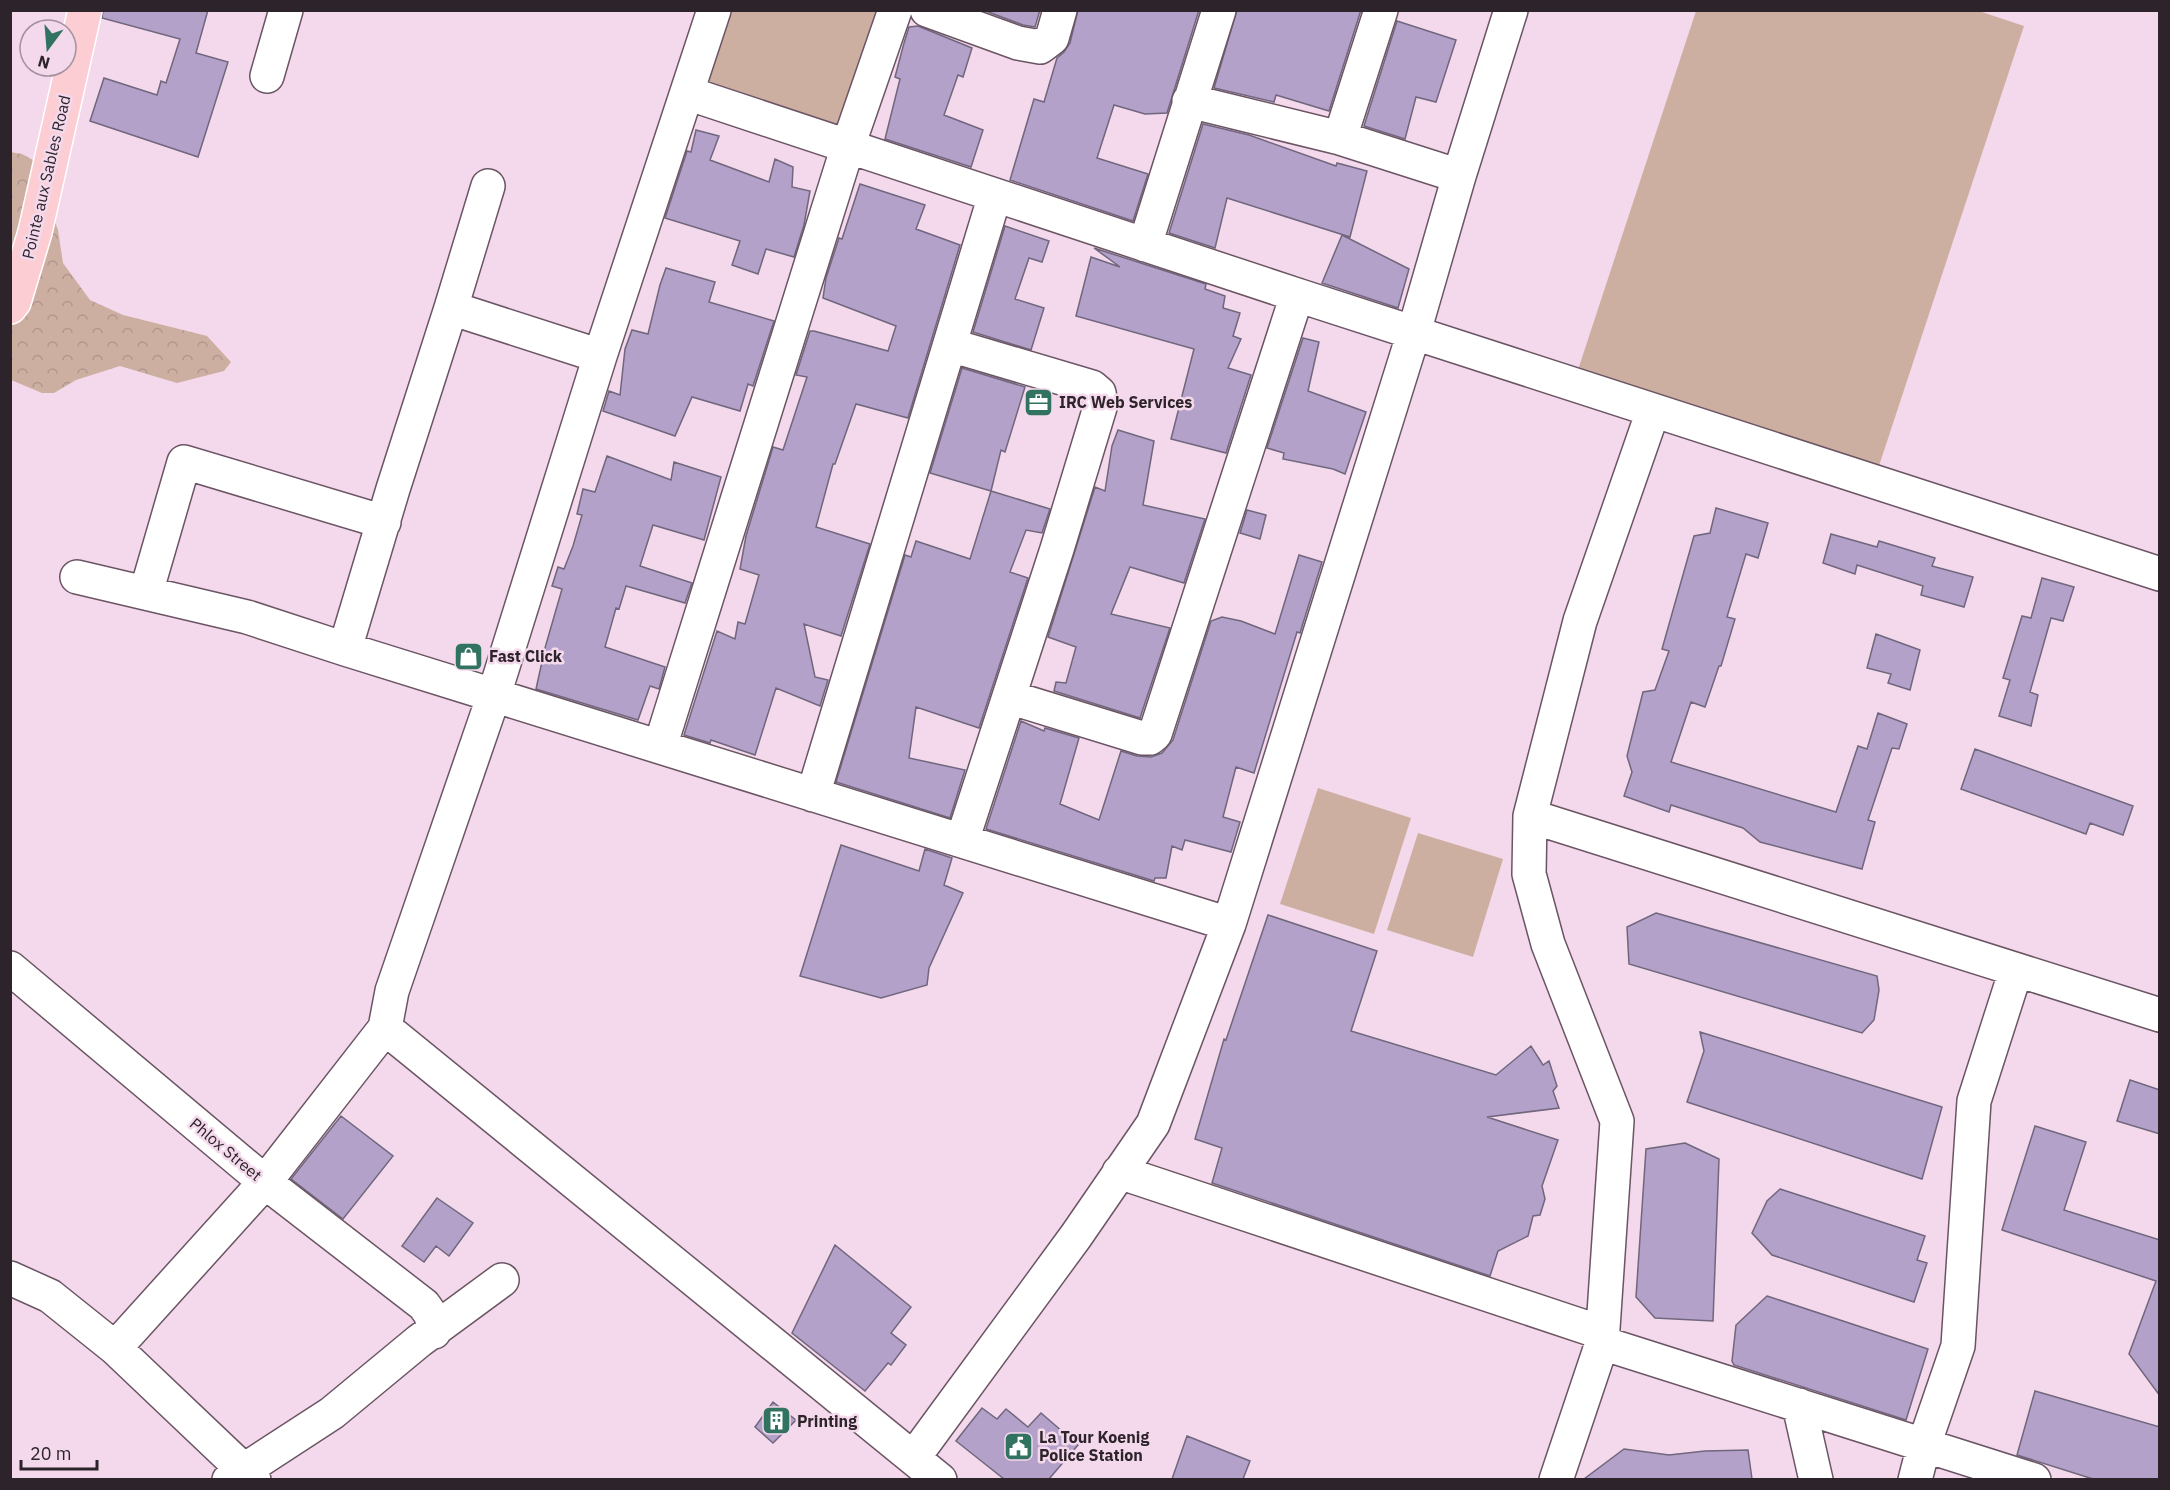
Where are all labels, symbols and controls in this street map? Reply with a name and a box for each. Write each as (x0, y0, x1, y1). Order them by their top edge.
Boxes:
north arrow (18, 18, 78, 78)
text: N (36, 51, 52, 74)
street label: Pointe aux Sables Road (17, 93, 75, 261)
office icon: IRC Web Services (1022, 386, 1054, 418)
place label: IRC Web Services (1059, 392, 1192, 412)
shop icon: Fast Click (452, 640, 484, 672)
place label: Fast Click (489, 646, 563, 666)
street label: Phlox Street (186, 1113, 266, 1185)
building icon: Printing (760, 1405, 792, 1437)
place label: Printing (797, 1411, 857, 1431)
place label: La Tour Koenig Police Station (1039, 1427, 1149, 1465)
public building icon: La Tour Koenig Police Station (1002, 1430, 1034, 1462)
scale bar (21, 1433, 98, 1471)
text: 20 m (30, 1442, 72, 1465)

